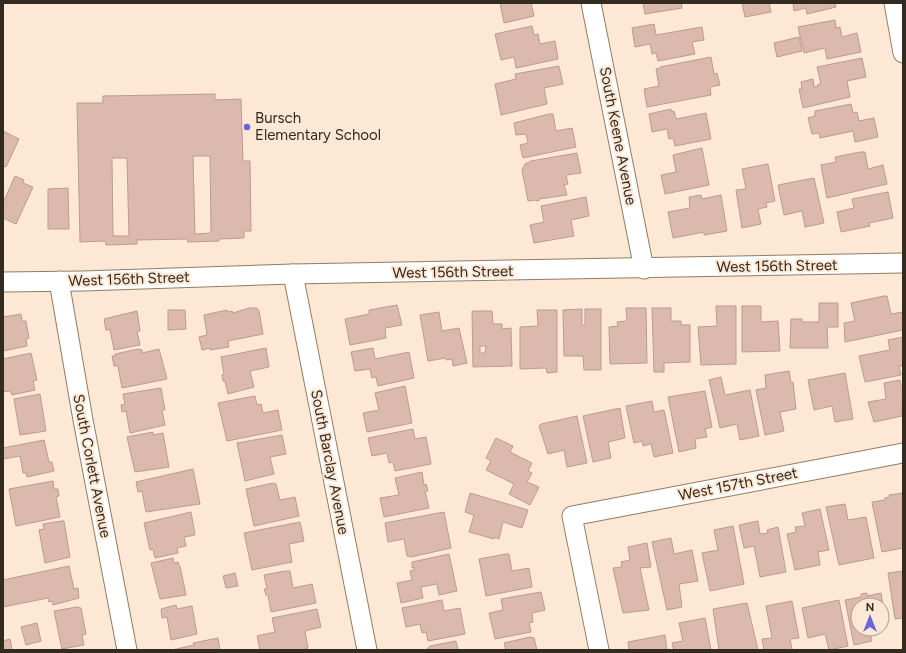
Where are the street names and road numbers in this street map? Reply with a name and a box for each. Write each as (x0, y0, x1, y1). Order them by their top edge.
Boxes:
street label: South Keene Avenue (596, 65, 640, 207)
street label: West 156th Street (716, 256, 838, 276)
street label: West 156th Street (392, 262, 514, 282)
street label: West 156th Street (68, 268, 190, 290)
street label: South Barclay Avenue (307, 388, 353, 536)
street label: South Corlett Avenue (69, 393, 115, 539)
street label: West 157th Street (677, 464, 799, 504)

